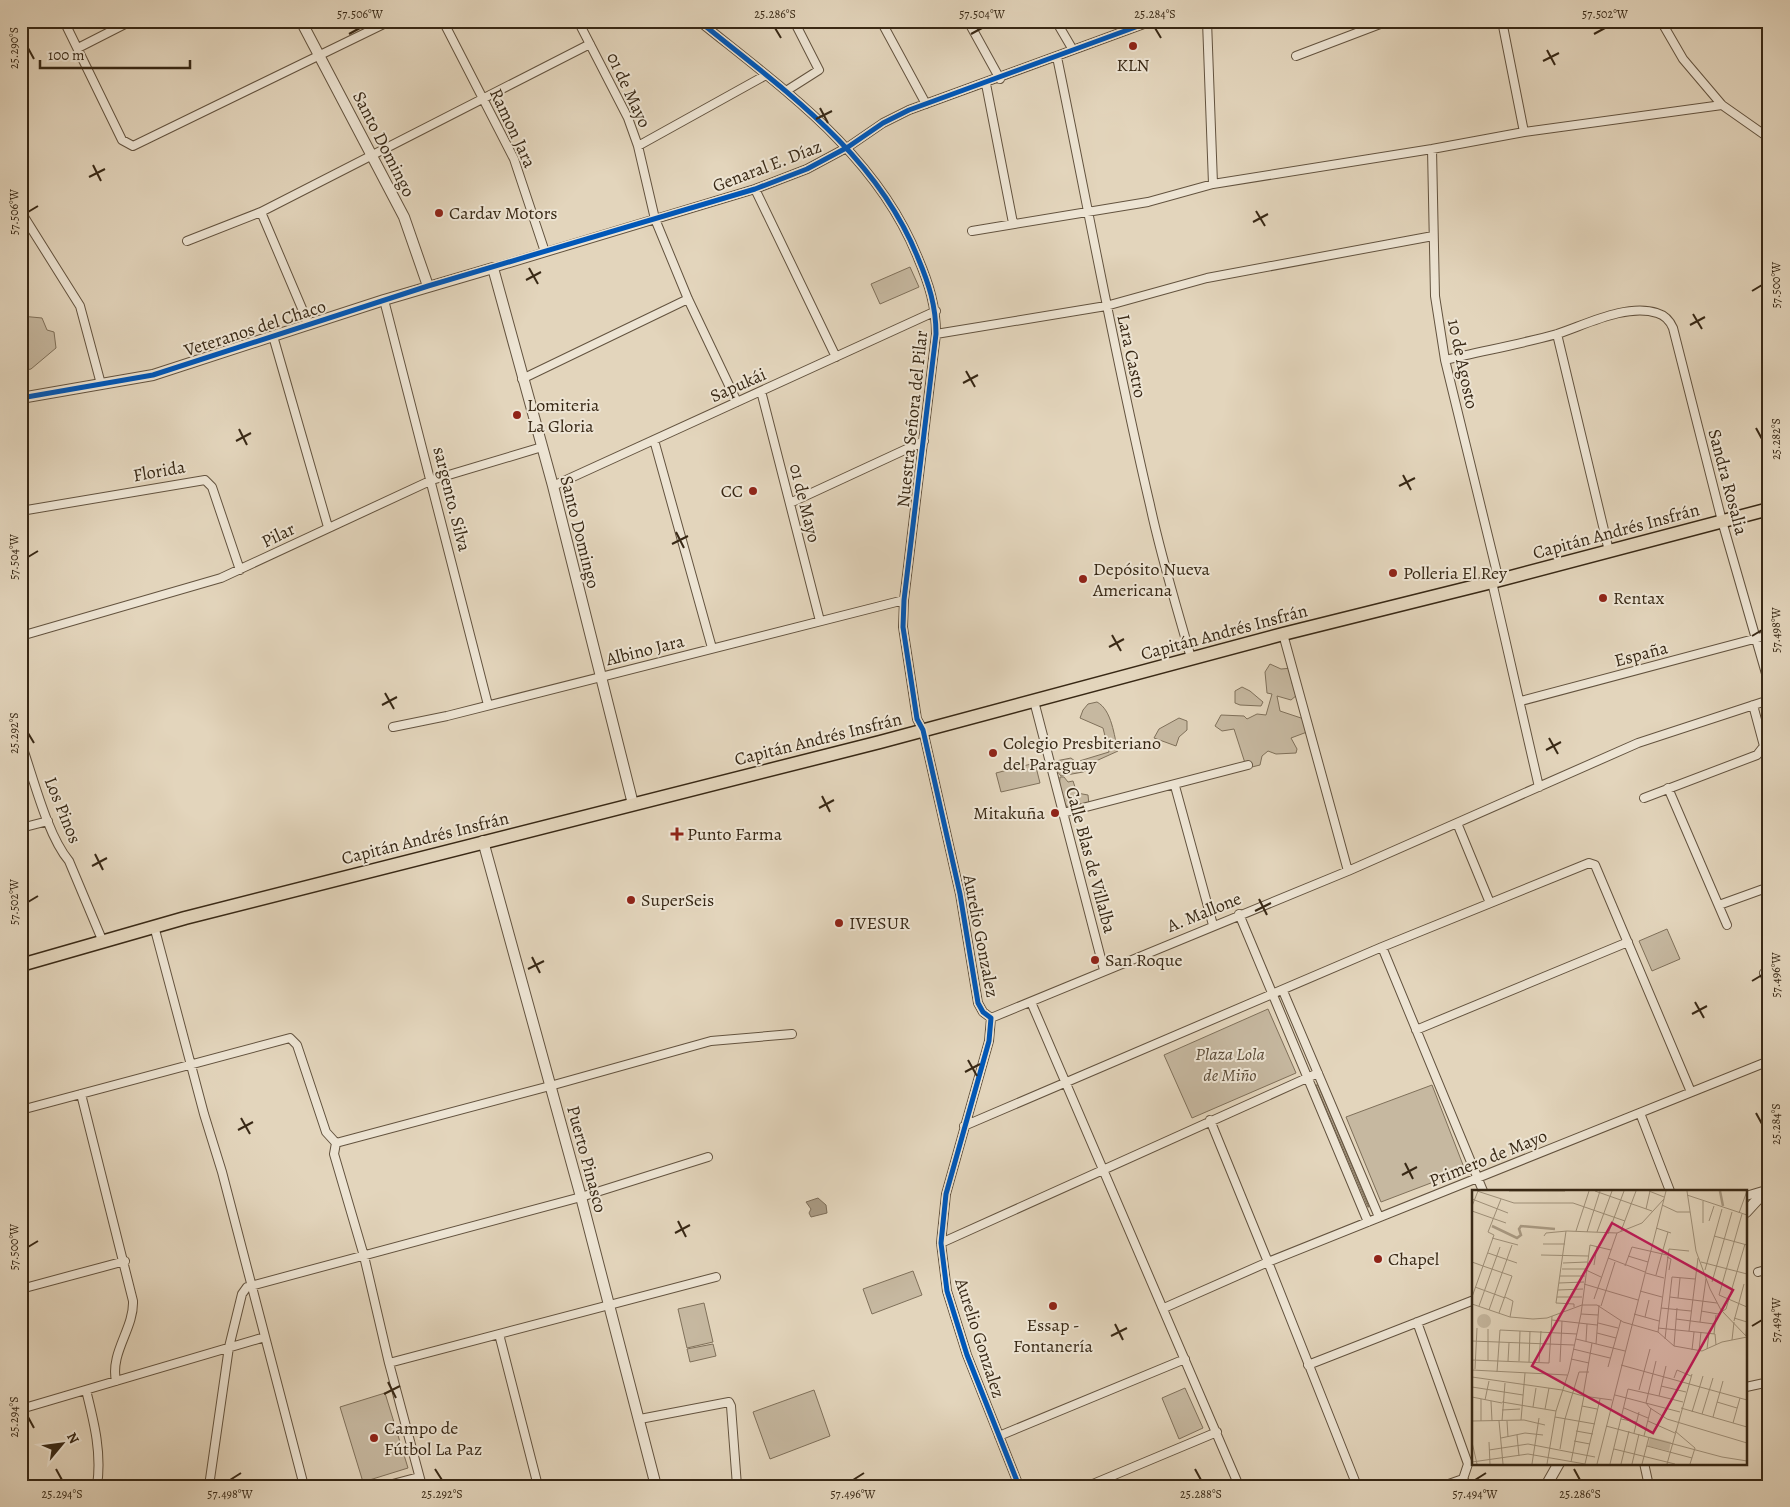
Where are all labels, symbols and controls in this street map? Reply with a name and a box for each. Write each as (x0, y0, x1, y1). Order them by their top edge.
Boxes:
text: 57.506°W (337, 6, 384, 22)
text: 25.286°S (754, 6, 796, 22)
text: 57.504°W (959, 6, 1006, 22)
text: 25.284°S (1134, 6, 1176, 22)
text: 57.502°W (1582, 6, 1629, 22)
text: 25.290°S (6, 27, 22, 69)
scale bar (40, 38, 190, 70)
marker: KLN (1127, 40, 1139, 52)
text: 100 m (48, 45, 85, 65)
street label: 01 de Mayo (601, 48, 657, 132)
place label: KLN (1116, 53, 1150, 77)
street label: Ramon Jara (484, 84, 542, 172)
street label: Santo Domingo (347, 87, 421, 201)
street label: Genaral E. Díaz (709, 134, 825, 198)
text: 57.506°W (6, 188, 22, 235)
place label: Cardav Motors (449, 201, 558, 225)
marker: Cardav Motors (433, 207, 445, 219)
text: 57.500°W (1768, 261, 1784, 308)
street label: Veteranos del Chaco (180, 294, 329, 363)
street label: Lara Castro (1111, 312, 1153, 400)
street label: 10 de Agosto (1442, 317, 1484, 411)
street label: Nuestra Señora del Pilar (891, 329, 933, 509)
street label: Sapukái (706, 362, 770, 408)
place label: Lomiteria La Gloria (527, 393, 600, 438)
marker: Lomiteria La Gloria (511, 409, 523, 421)
text: 25.282°S (1768, 418, 1784, 460)
street label: Sandra Rosalia (1702, 426, 1754, 538)
street label: sargento. Silva (427, 444, 477, 555)
street label: Florida (131, 455, 188, 487)
street label: 01 de Mayo (784, 461, 826, 545)
street label: Santo Domingo (554, 473, 606, 591)
place label: CC (721, 479, 743, 503)
marker: CC (747, 485, 759, 497)
street label: Capitán Andrés Insfrán (1530, 497, 1702, 565)
street label: Pilar (257, 517, 299, 553)
text: 57.504°W (6, 533, 22, 580)
place label: Depósito Nueva Americana (1092, 557, 1210, 602)
place label: Polleria El Rey (1403, 561, 1508, 585)
marker: Polleria El Rey (1387, 567, 1399, 579)
marker: Depósito Nueva Americana (1077, 573, 1089, 585)
place label: Rentax (1613, 586, 1665, 610)
marker: Rentax (1597, 592, 1609, 604)
street label: Capitán Andrés Insfrán (1138, 598, 1310, 666)
text: 57.498°W (1768, 606, 1784, 653)
street label: Albino Jara (602, 629, 687, 672)
street label: España (1612, 635, 1671, 673)
street label: Capitán Andrés Insfrán (732, 707, 904, 771)
text: 25.292°S (6, 712, 22, 754)
place label: Colegio Presbiteriano del Paraguay (1003, 731, 1161, 776)
marker: Colegio Presbiteriano del Paraguay (987, 747, 999, 759)
street label: Los Pinos (39, 773, 87, 847)
street label: Calle Blas de Villalba (1060, 784, 1122, 936)
place label: Mitakuña (973, 801, 1046, 825)
street label: Capitán Andrés Insfrán (339, 806, 511, 870)
marker: Mitakuña (1049, 807, 1061, 819)
place label: Punto Farma (687, 822, 783, 846)
marker: Punto Farma (671, 828, 683, 840)
street label: Aurelio Gonzalez (957, 872, 1005, 999)
text: 57.502°W (6, 878, 22, 925)
street label: A. Mallone (1162, 886, 1245, 938)
place label: SuperSeis (641, 888, 714, 912)
marker: SuperSeis (625, 894, 637, 906)
place label: IVESUR (849, 911, 910, 935)
marker: IVESUR (833, 917, 845, 929)
place label: San Roque (1105, 948, 1183, 972)
text: 57.496°W (1768, 952, 1784, 998)
marker: San Roque (1089, 954, 1101, 966)
park label: Plaza Lola de Miño (1195, 1042, 1265, 1087)
street label: Puerto Pinasco (561, 1103, 613, 1215)
text: 25.284°S (1768, 1103, 1784, 1145)
street label: Primero de Mayo (1426, 1123, 1551, 1193)
inset map (1472, 1190, 1748, 1464)
text: 57.500°W (6, 1223, 22, 1270)
place label: Chapel (1388, 1247, 1440, 1271)
marker: Chapel (1372, 1253, 1384, 1265)
street label: Aurelio Gonzalez (949, 1274, 1011, 1401)
text: 57.494°W (1768, 1297, 1784, 1343)
marker: Essap - Fontanería (1047, 1300, 1059, 1312)
place label: Essap - Fontanería (1013, 1313, 1094, 1358)
text: 25.294°S (6, 1396, 22, 1438)
place label: Campo de Fútbol La Paz (384, 1416, 482, 1461)
north arrow (38, 1420, 88, 1470)
text: N (62, 1429, 84, 1447)
marker: Campo de Fútbol La Paz (368, 1432, 380, 1444)
text: 25.294°S (41, 1486, 83, 1502)
text: 57.498°W (207, 1486, 254, 1502)
text: 25.292°S (421, 1486, 463, 1502)
text: 57.496°W (830, 1486, 876, 1502)
text: 25.288°S (1180, 1486, 1222, 1502)
text: 57.494°W (1452, 1486, 1498, 1502)
text: 25.286°S (1559, 1486, 1601, 1502)

